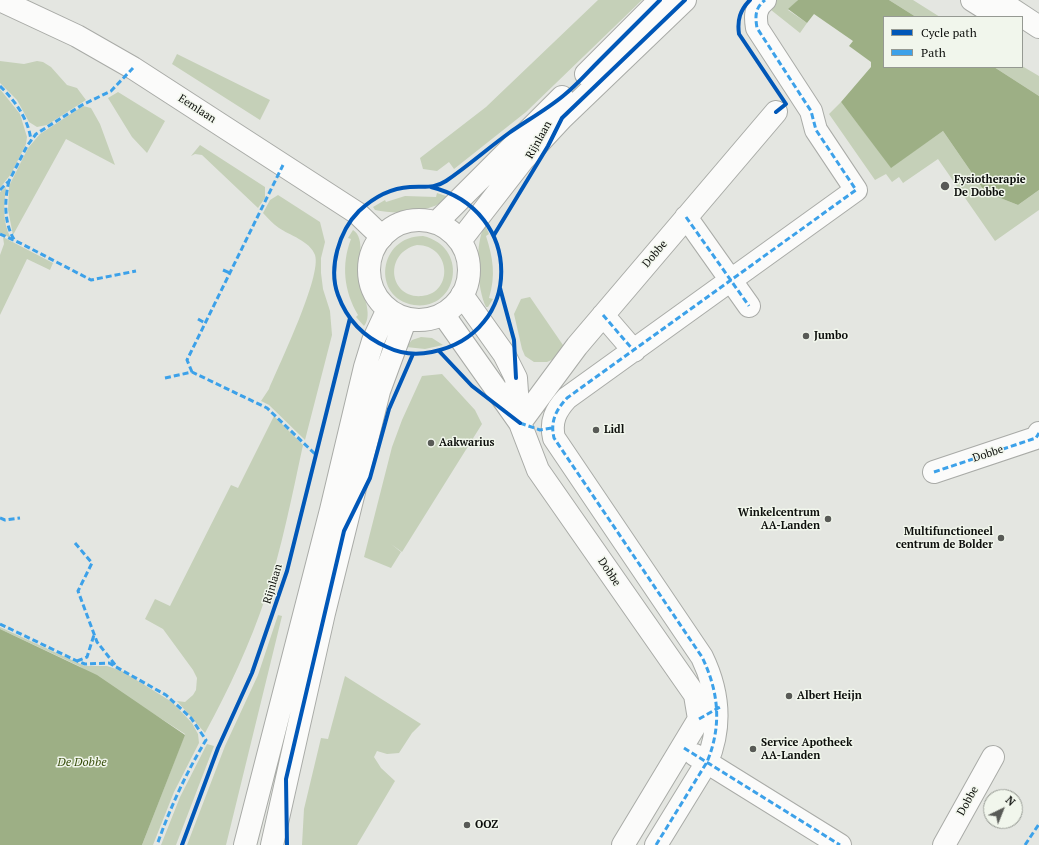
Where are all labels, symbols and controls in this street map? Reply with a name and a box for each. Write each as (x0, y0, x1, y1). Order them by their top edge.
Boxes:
legend (883, 16, 1023, 68)
text: Cycle path (921, 25, 977, 40)
text: Path (921, 45, 946, 60)
street label: Eemlaan (176, 92, 218, 126)
street label: Rijnlaan (523, 119, 555, 161)
place label: Fysiotherapie De Dobbe (954, 173, 1026, 199)
marker: Fysiotherapie De Dobbe (939, 180, 951, 192)
street label: Dobbe (640, 238, 670, 270)
place label: Jumbo (814, 329, 848, 343)
marker: Jumbo (801, 331, 811, 341)
place label: Lidl (604, 423, 624, 437)
marker: Lidl (591, 425, 601, 435)
place label: Aakwarius (439, 436, 494, 450)
marker: Aakwarius (426, 438, 436, 448)
street label: Dobbe (971, 443, 1005, 465)
place label: Winkelcentrum AA-Landen (738, 506, 820, 532)
marker: Winkelcentrum AA-Landen (823, 514, 833, 524)
place label: Multifunctioneel centrum de Bolder (896, 525, 993, 551)
marker: Multifunctioneel centrum de Bolder (996, 533, 1006, 543)
street label: Dobbe (595, 555, 623, 589)
street label: Rijnlaan (261, 562, 285, 606)
place label: Albert Heijn (797, 689, 862, 703)
marker: Albert Heijn (784, 691, 794, 701)
place label: Service Apotheek AA-Landen (761, 736, 852, 762)
marker: Service Apotheek AA-Landen (748, 744, 758, 754)
water label: De Dobbe (57, 756, 107, 770)
street label: Dobbe (955, 784, 981, 818)
north arrow (983, 789, 1023, 829)
text: N (1003, 793, 1018, 809)
place label: OOZ (475, 818, 498, 832)
marker: OOZ (462, 820, 472, 830)

